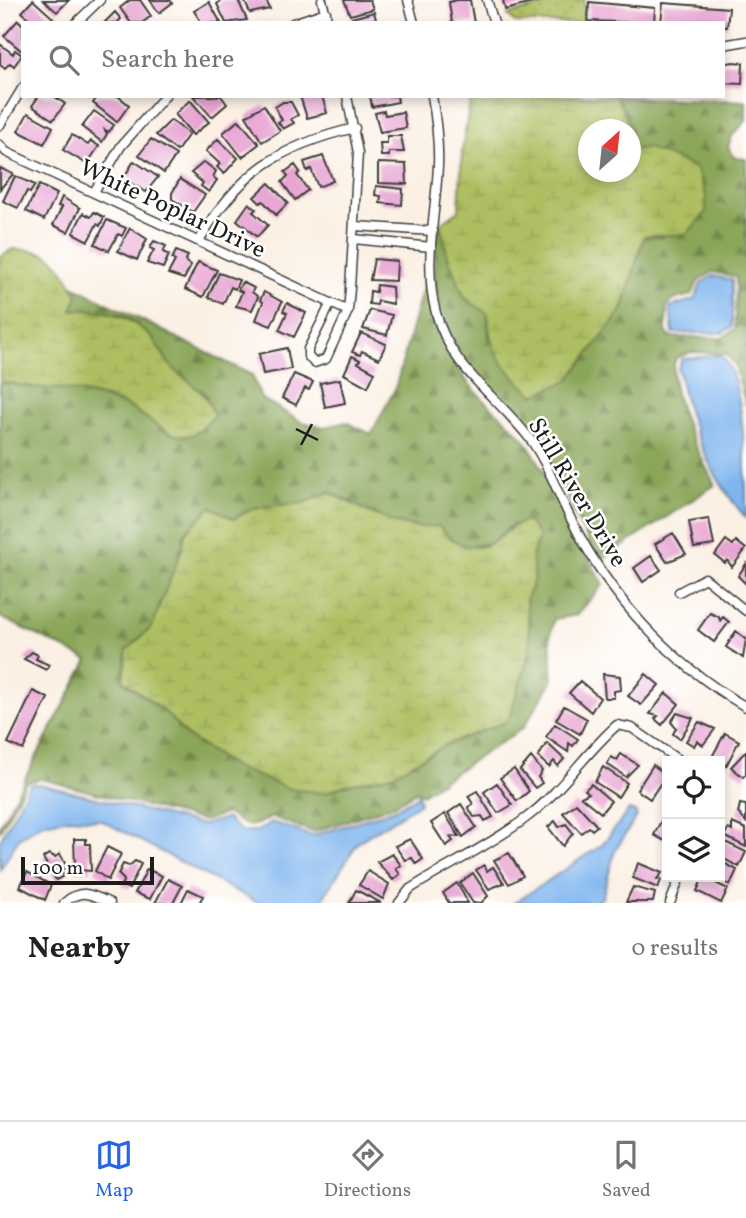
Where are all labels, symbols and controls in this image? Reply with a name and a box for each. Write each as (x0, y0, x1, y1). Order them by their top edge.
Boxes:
search box (21, 21, 725, 98)
icon: search (45, 41, 83, 79)
text: Search here (101, 42, 234, 78)
north arrow (578, 119, 641, 182)
street label: White Poplar Drive (73, 152, 271, 268)
street label: Still River Drive (518, 412, 634, 574)
map controls (662, 756, 725, 882)
button: locate (662, 756, 725, 819)
button: layers (662, 819, 725, 882)
scale bar (21, 854, 154, 886)
text: 100 m (32, 856, 83, 882)
text: Nearby (28, 928, 130, 970)
text: 0 results (631, 933, 718, 965)
tab: Map (95, 1136, 133, 1204)
tab: Directions (324, 1136, 411, 1204)
tab: Saved (602, 1136, 651, 1204)

